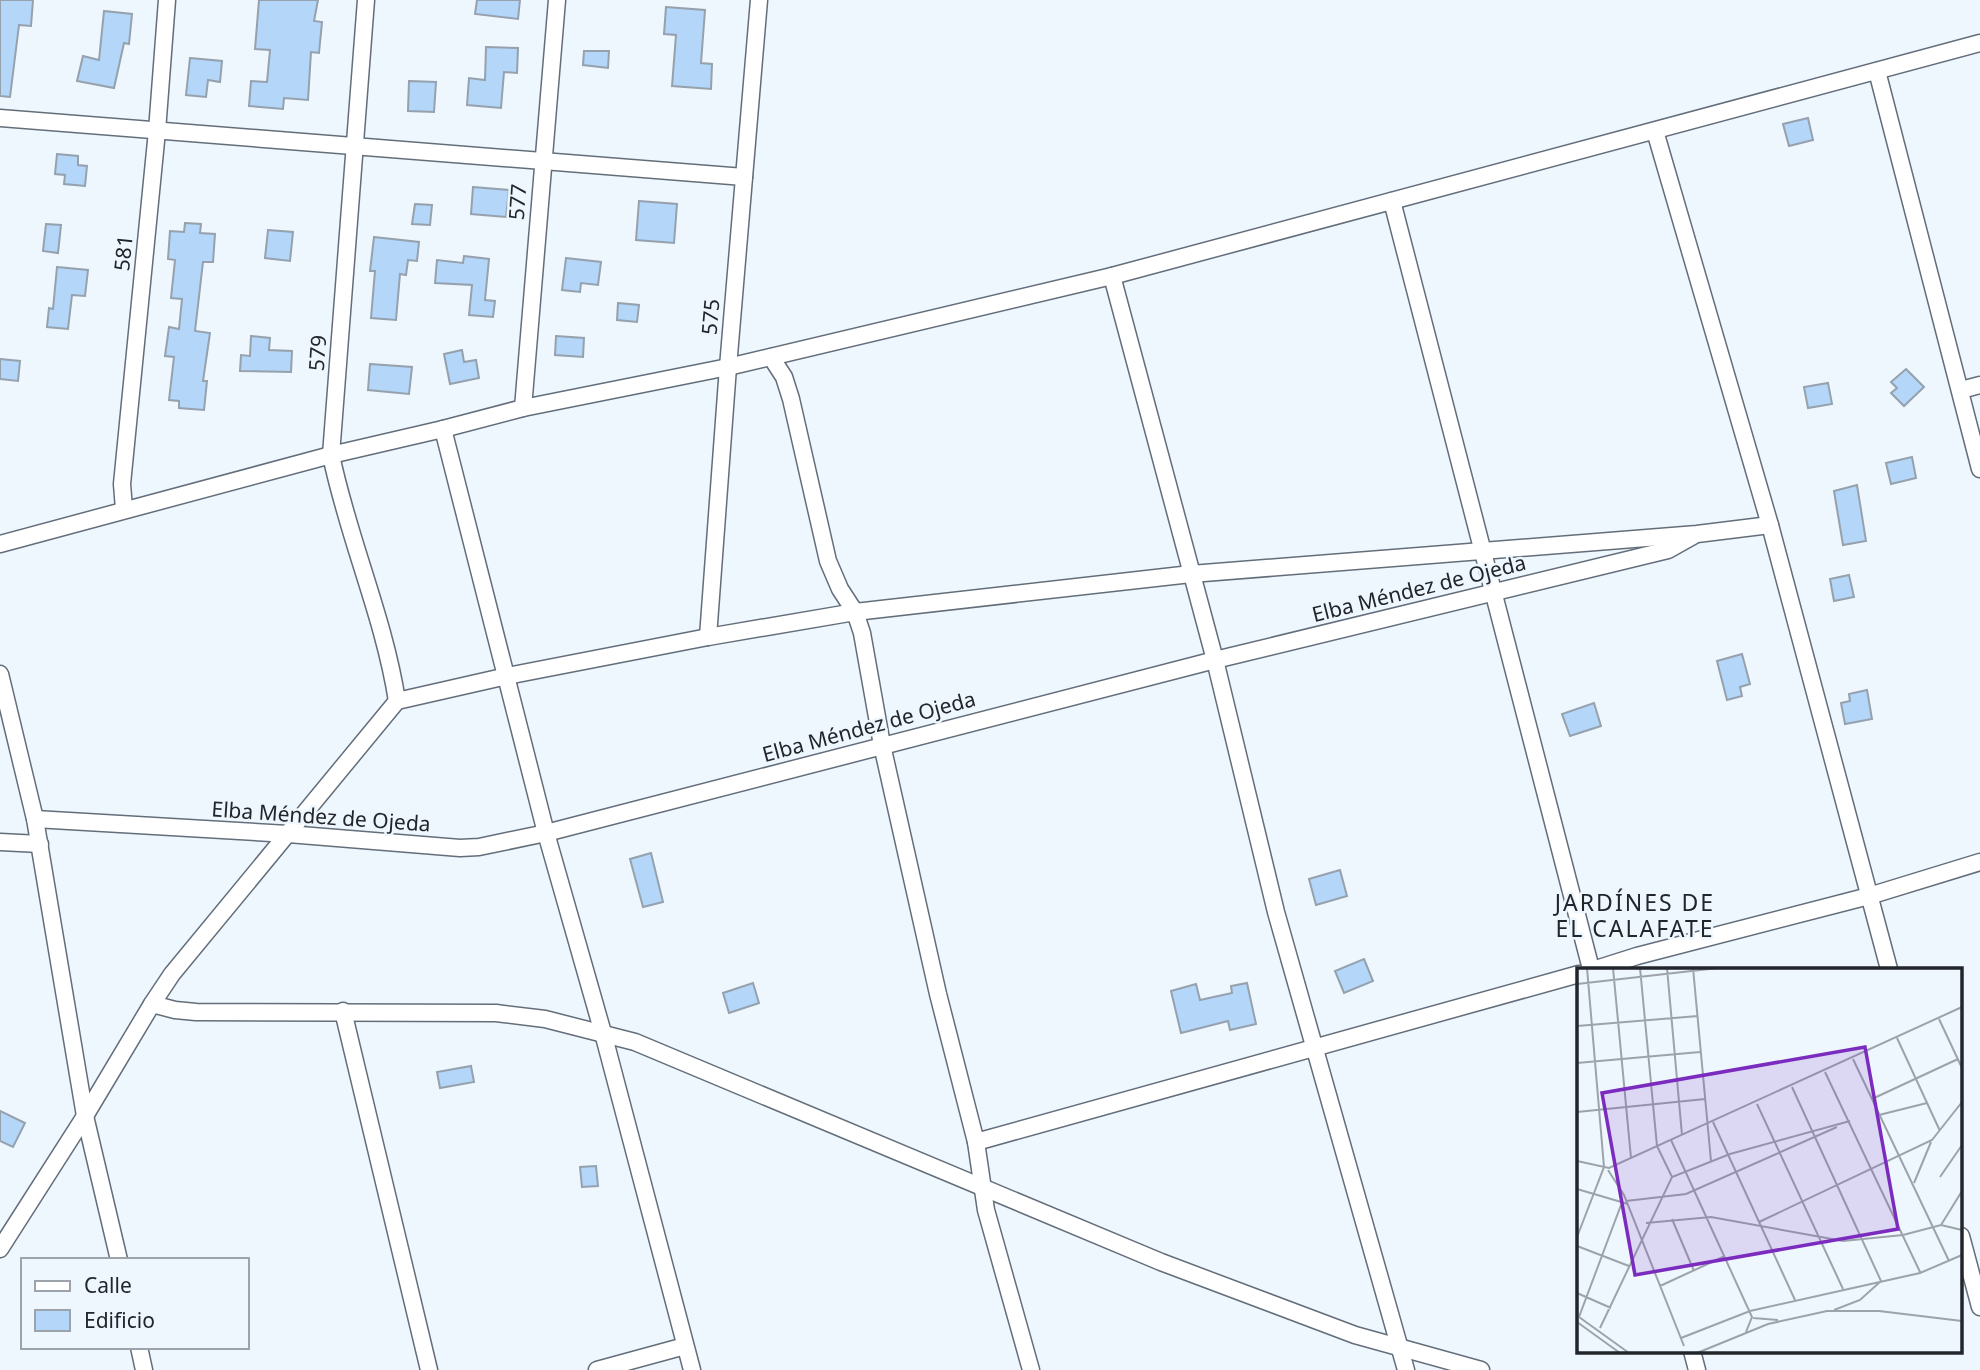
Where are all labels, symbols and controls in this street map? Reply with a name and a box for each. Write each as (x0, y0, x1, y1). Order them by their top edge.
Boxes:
street label: 577 (502, 183, 532, 221)
street label: 581 (107, 234, 139, 272)
street label: 575 (694, 298, 726, 336)
street label: 579 (302, 334, 332, 372)
street label: Elba Méndez de Ojeda (1309, 548, 1529, 628)
street label: Elba Méndez de Ojeda (759, 684, 978, 768)
street label: Elba Méndez de Ojeda (211, 794, 432, 838)
district label: JARDÍNES DE EL CALAFATE (1553, 886, 1715, 944)
inset map (1577, 968, 1962, 1352)
legend (21, 1258, 248, 1349)
text: Calle (84, 1271, 132, 1299)
text: Edificio (84, 1306, 155, 1334)

